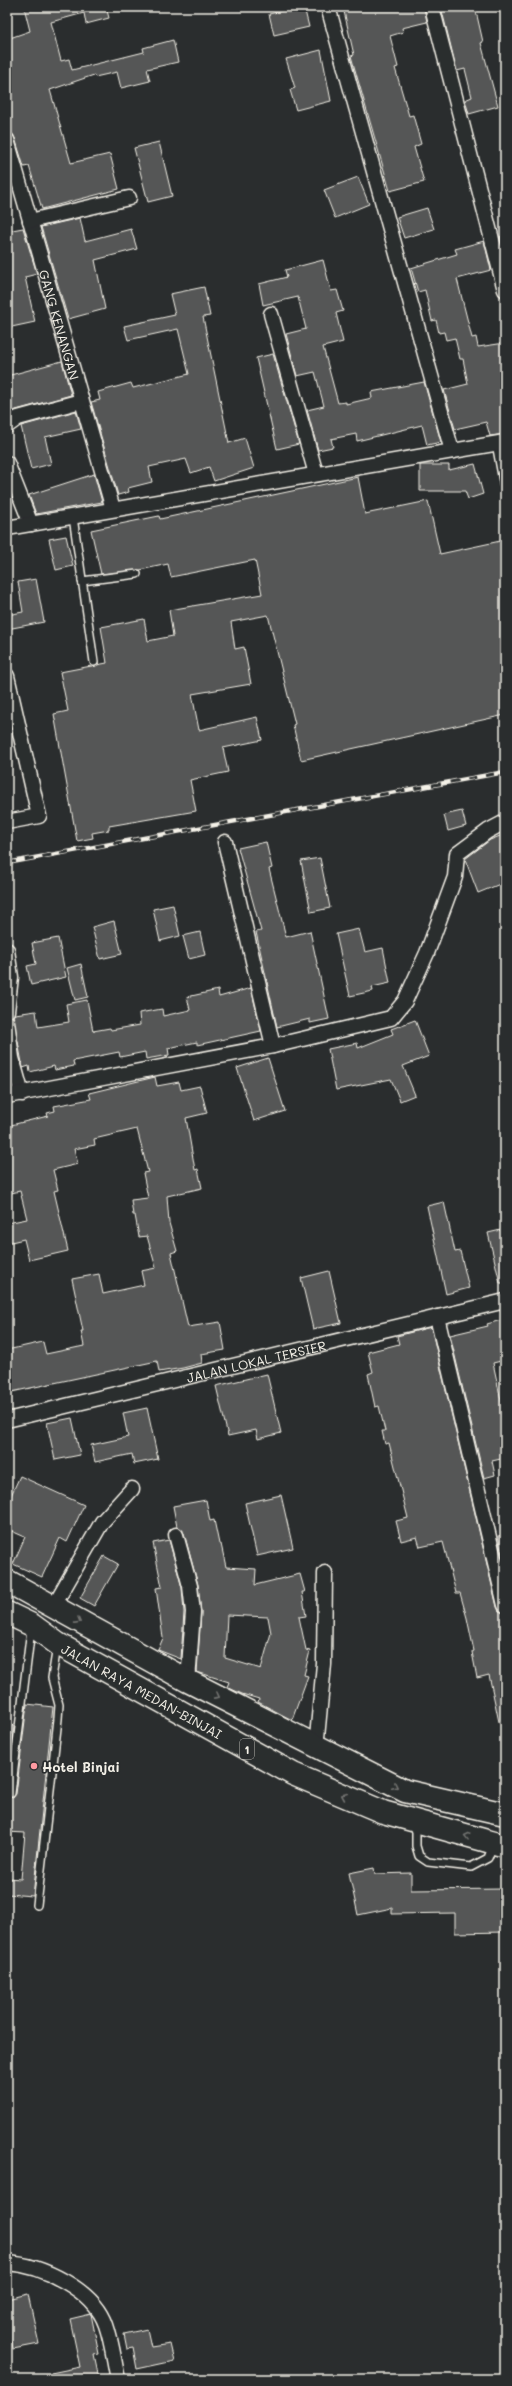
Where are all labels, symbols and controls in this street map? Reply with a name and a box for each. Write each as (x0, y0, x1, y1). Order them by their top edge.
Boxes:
street label: GANG KENANGAN (36, 267, 84, 382)
street label: JALAN LOKAL TERSIER (185, 1336, 327, 1385)
one-way arrow (74, 1616, 81, 1623)
street label: JALAN RAYA MEDAN-BINJAI (59, 1639, 226, 1742)
one-way arrow (213, 1691, 220, 1699)
road number: 1 (240, 1739, 254, 1759)
place label: Hotel Binjai (42, 1758, 120, 1775)
marker: Hotel Binjai (29, 1761, 39, 1771)
one-way arrow (391, 1781, 398, 1789)
one-way arrow (340, 1792, 347, 1800)
one-way arrow (464, 1833, 470, 1841)

